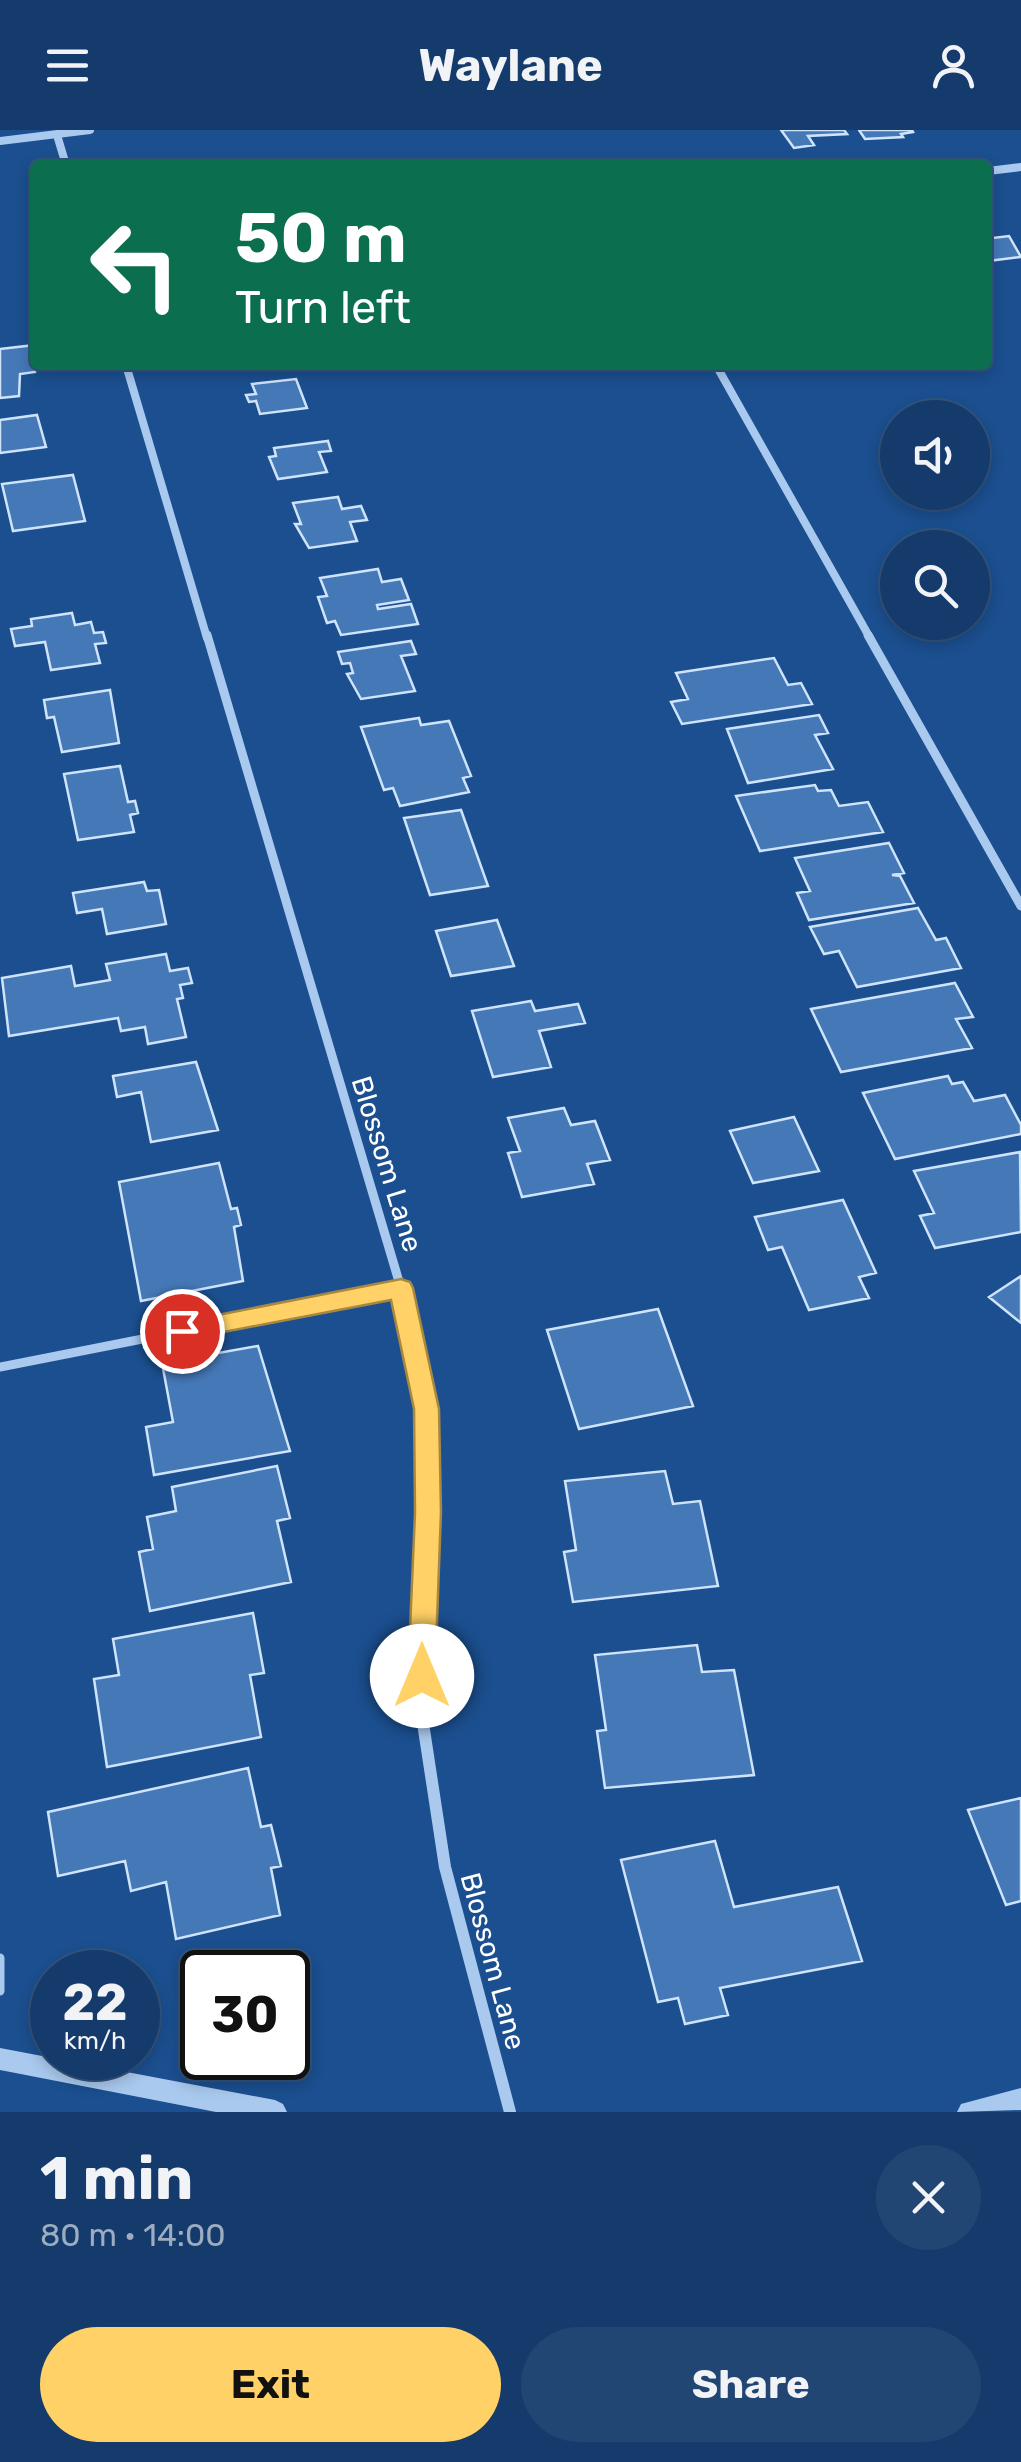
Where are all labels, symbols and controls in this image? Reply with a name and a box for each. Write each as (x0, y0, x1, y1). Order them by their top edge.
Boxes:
icon: menu (40, 38, 95, 93)
icon: person (926, 38, 981, 93)
text: Waylane (418, 39, 603, 92)
text: 50 m (235, 197, 407, 280)
icon: left (70, 200, 200, 330)
text: Turn left (235, 281, 411, 334)
map controls (880, 400, 990, 640)
button: sound (880, 400, 990, 510)
button: search (880, 530, 990, 640)
street label: Blossom Lane (345, 1072, 429, 1256)
pin (140, 1289, 225, 1374)
icon: arrive (155, 1304, 210, 1359)
position arrow (370, 1624, 474, 1728)
street label: Blossom Lane (454, 1869, 532, 2053)
speed limit sign: 30 (180, 1950, 310, 2080)
text: 22 (63, 1973, 128, 2033)
text: km/h (64, 2026, 126, 2055)
text: 1 min (40, 2143, 193, 2214)
button: close (876, 2145, 981, 2250)
text: 80 m · 14:00 (40, 2216, 226, 2254)
button: Exit (40, 2327, 501, 2442)
button: Share (521, 2327, 981, 2442)

